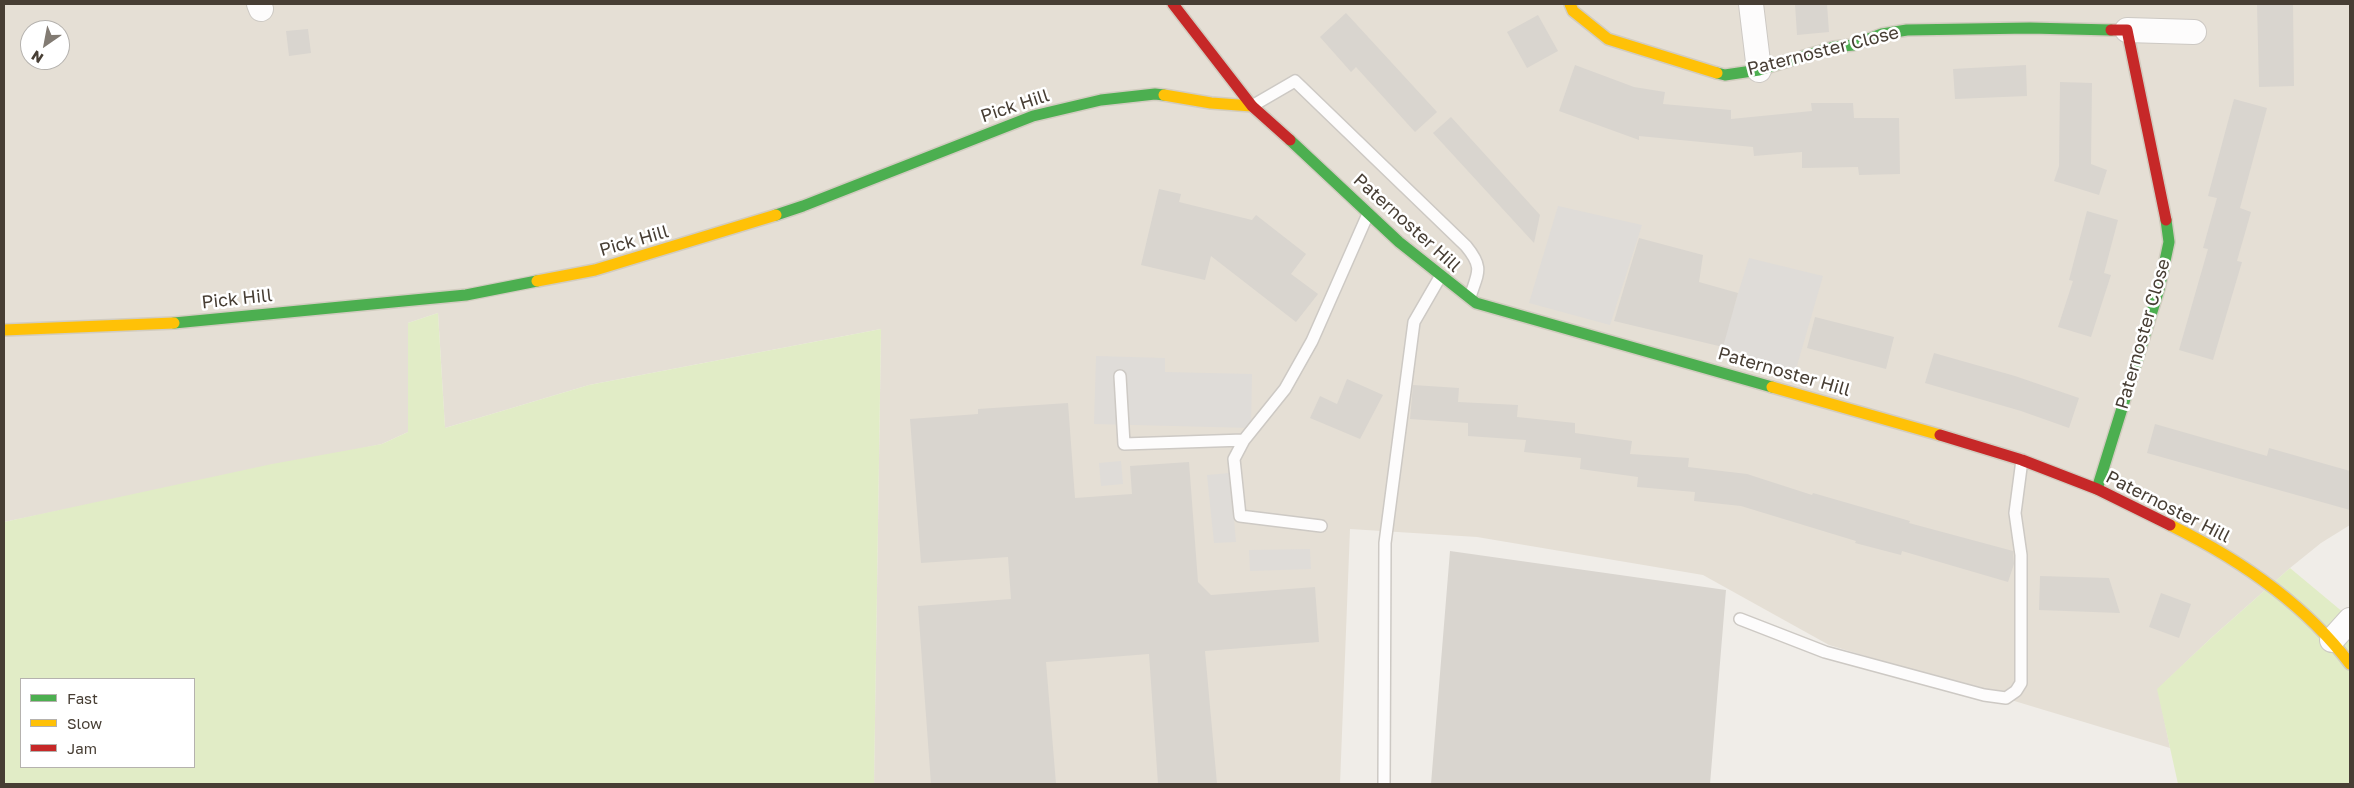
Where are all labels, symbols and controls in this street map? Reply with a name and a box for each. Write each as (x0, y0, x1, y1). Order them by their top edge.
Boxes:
north arrow (20, 20, 70, 70)
street label: Paternoster Close (1745, 22, 1901, 80)
text: N (28, 47, 46, 67)
street label: Pick Hill (978, 85, 1052, 127)
street label: Paternoster Hill (1349, 169, 1465, 277)
street label: Pick Hill (597, 221, 671, 261)
street label: Paternoster Close (2111, 256, 2175, 412)
street label: Pick Hill (201, 285, 273, 313)
street label: Paternoster Hill (1715, 343, 1853, 401)
street label: Paternoster Hill (2102, 466, 2234, 548)
legend (20, 678, 195, 768)
text: Fast (67, 689, 98, 707)
text: Slow (67, 714, 102, 732)
text: Jam (67, 739, 97, 757)

